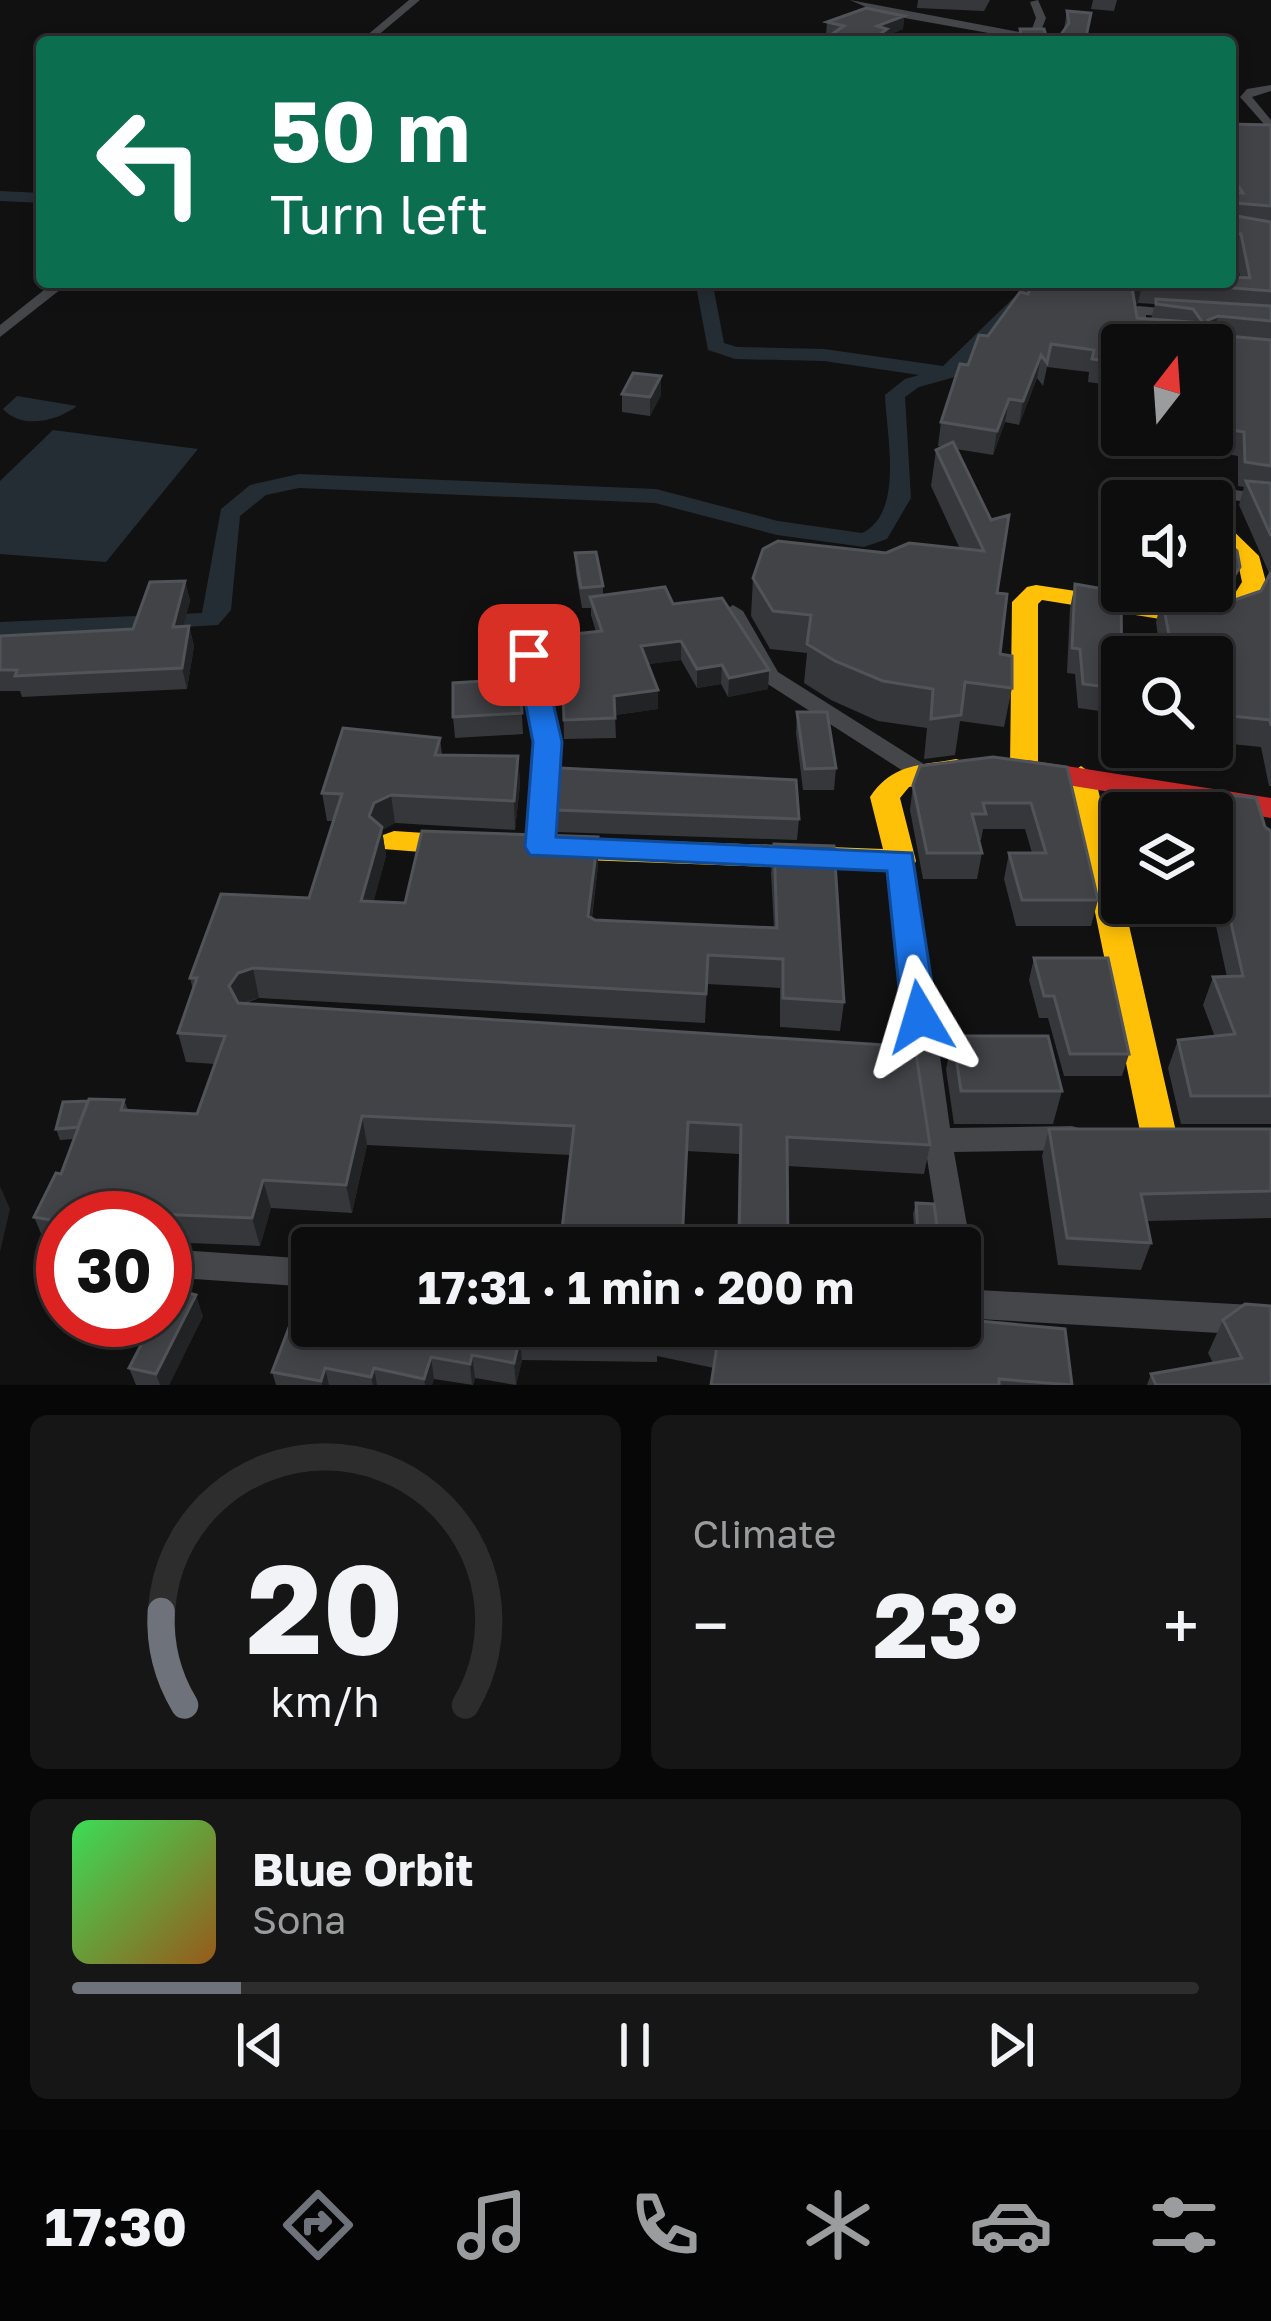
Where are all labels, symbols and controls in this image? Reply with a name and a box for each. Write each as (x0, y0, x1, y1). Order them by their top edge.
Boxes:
text: 50 m (270, 80, 470, 180)
icon: left (72, 84, 228, 240)
text: Turn left (270, 181, 488, 246)
north arrow (1101, 324, 1233, 456)
map controls (1101, 324, 1233, 924)
button: sound (1101, 480, 1233, 612)
pin (478, 604, 580, 706)
icon: arrive (496, 622, 562, 688)
button: search (1101, 636, 1233, 768)
button: layers (1101, 792, 1233, 924)
position arrow (857, 954, 983, 1080)
speed limit sign: 30 (36, 1191, 192, 1347)
text: 17:31 · 1 min · 200 m (418, 1260, 854, 1314)
text: Climate (693, 1510, 836, 1557)
text: 20 (247, 1532, 404, 1681)
text: 23° (873, 1570, 1018, 1678)
text: − (693, 1585, 729, 1665)
text: + (1163, 1585, 1199, 1665)
text: km/h (271, 1675, 380, 1726)
text: Blue Orbit (252, 1842, 474, 1896)
text: Sona (252, 1896, 346, 1943)
icon: previous (227, 2012, 293, 2078)
icon: pause (602, 2012, 668, 2078)
icon: next (978, 2012, 1044, 2078)
icon: directions (276, 2183, 360, 2267)
icon: music (450, 2183, 534, 2267)
icon: phone (623, 2183, 707, 2267)
icon: climate (796, 2183, 880, 2267)
icon: car (969, 2183, 1053, 2267)
icon: filters (1142, 2183, 1226, 2267)
text: 17:30 (45, 2193, 187, 2258)

